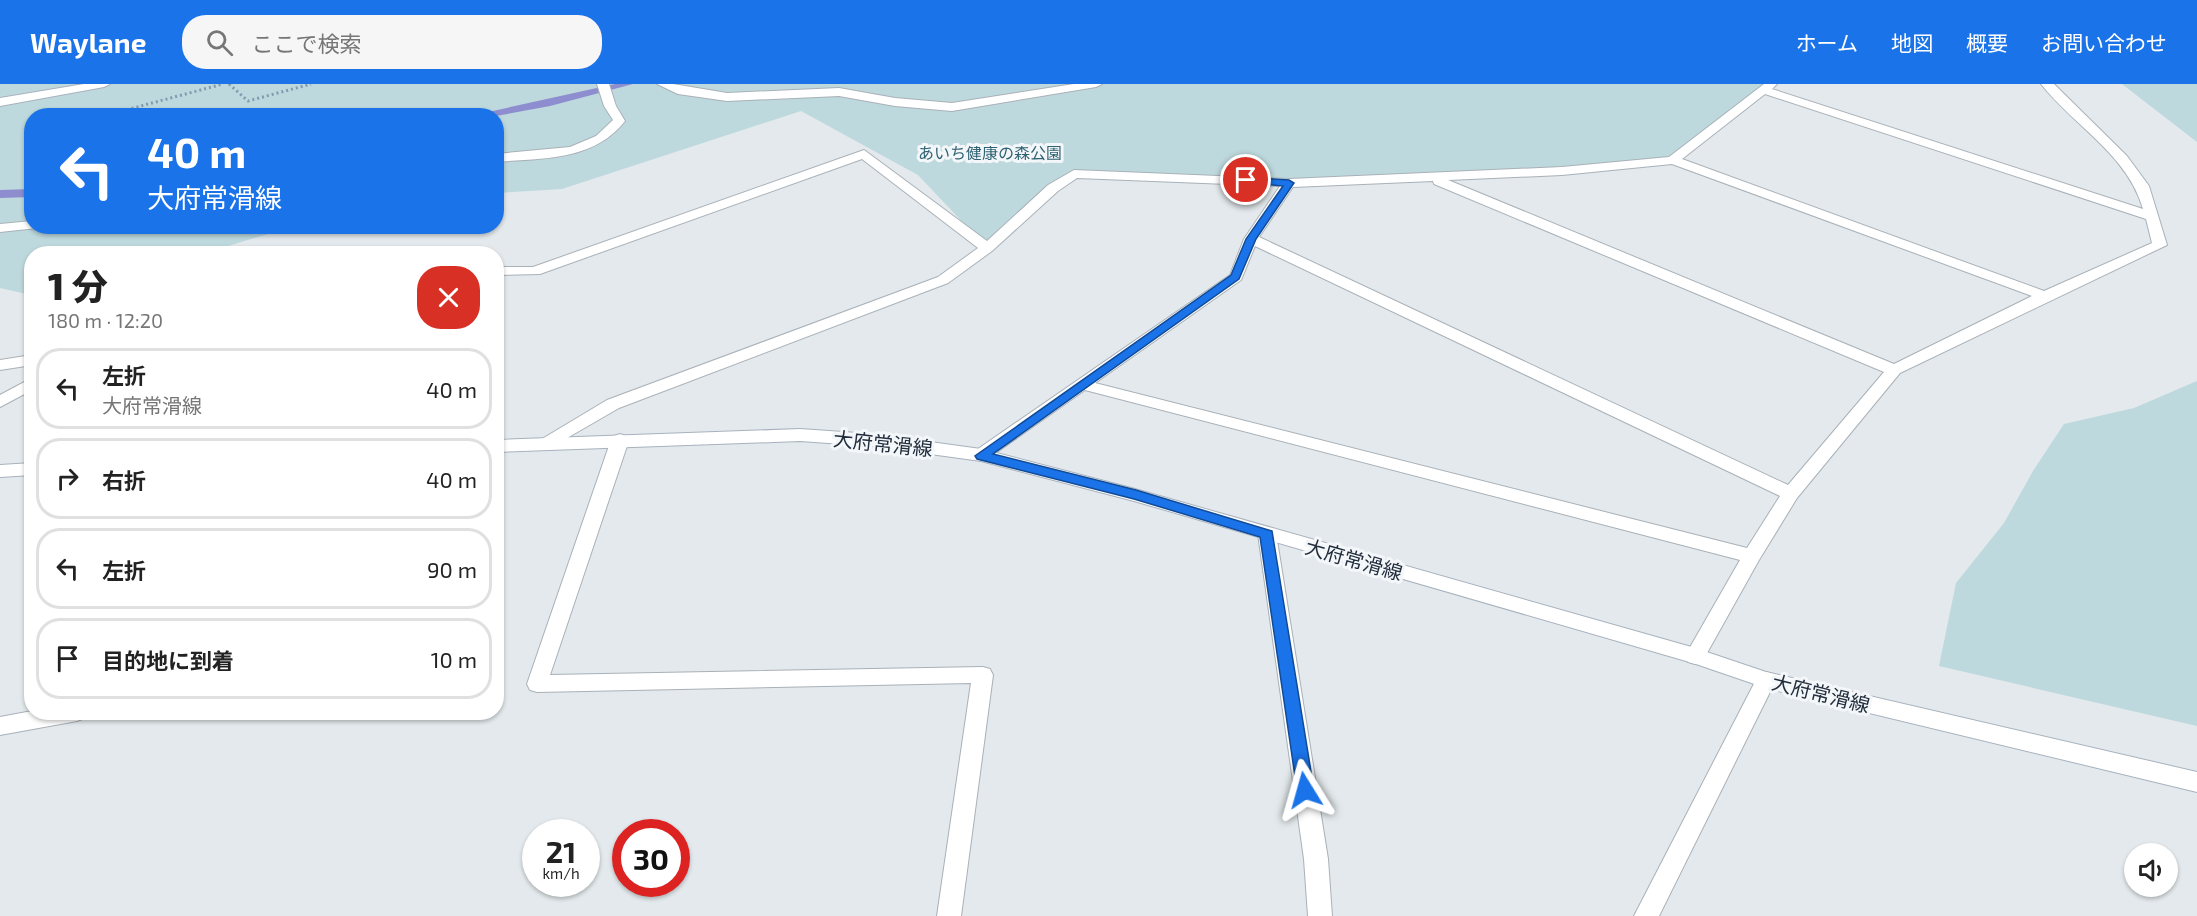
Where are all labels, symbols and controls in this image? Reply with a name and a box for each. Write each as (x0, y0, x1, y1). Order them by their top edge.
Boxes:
search box (182, 15, 602, 69)
text: Waylane (30, 25, 146, 59)
icon: search (203, 26, 236, 59)
text: ここで検索 (251, 30, 361, 56)
text: ホーム (1796, 30, 1858, 55)
text: 地図 (1891, 30, 1933, 55)
text: 概要 (1966, 30, 2008, 55)
text: お問い合わせ (2041, 30, 2167, 55)
text: 40 m (147, 126, 246, 176)
icon: left (48, 132, 126, 210)
park label: あいち健康の森公園 (918, 143, 1062, 162)
pin (1220, 154, 1271, 205)
icon: arrive (1229, 163, 1262, 196)
text: 大府常滑線 (147, 181, 282, 213)
text: 1 分 (48, 264, 108, 307)
button: close (417, 266, 480, 329)
text: 180 m · 12:20 (48, 308, 163, 332)
text: 左折 (102, 362, 146, 388)
icon: left (51, 372, 84, 405)
text: 40 m (426, 376, 477, 402)
text: 大府常滑線 (102, 393, 202, 417)
street label: 大府常滑線 (832, 426, 934, 460)
icon: right (51, 462, 84, 495)
text: 40 m (426, 466, 477, 492)
text: 右折 (102, 467, 146, 493)
street label: 大府常滑線 (1303, 534, 1405, 584)
icon: left (51, 552, 84, 585)
text: 90 m (427, 556, 477, 582)
text: 左折 (102, 557, 146, 583)
icon: arrive (51, 642, 84, 675)
text: 10 m (431, 646, 477, 672)
text: 目的地に到着 (102, 647, 234, 673)
street label: 大府常滑線 (1770, 669, 1872, 717)
position arrow (1273, 758, 1337, 822)
speed limit sign: 30 (612, 819, 690, 897)
text: 21 (546, 833, 576, 869)
map controls (2124, 843, 2178, 897)
button: sound (2124, 843, 2178, 897)
text: km/h (542, 864, 580, 882)

